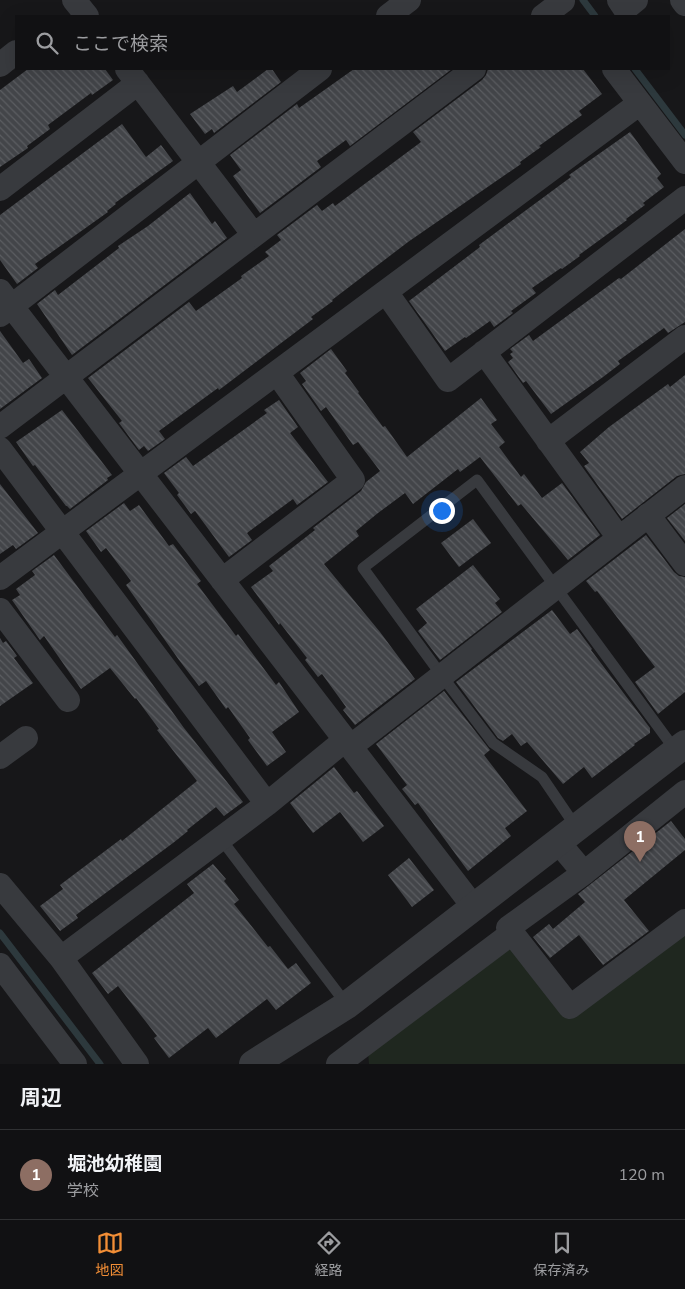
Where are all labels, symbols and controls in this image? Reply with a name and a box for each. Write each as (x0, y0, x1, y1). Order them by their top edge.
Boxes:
search box (15, 15, 670, 70)
icon: search (33, 29, 61, 57)
text: ここで検索 (73, 31, 168, 57)
your location (429, 498, 455, 524)
pin: 1 (624, 821, 656, 862)
text: 周辺 (20, 1084, 62, 1112)
text: 堀池幼稚園 (67, 1151, 162, 1177)
text: 1 (31, 1164, 41, 1186)
text: 120 m (618, 1164, 665, 1186)
text: 学校 (67, 1180, 99, 1202)
tab: 地図 (96, 1229, 124, 1280)
tab: 経路 (315, 1229, 343, 1280)
tab: 保存済み (534, 1229, 590, 1280)

